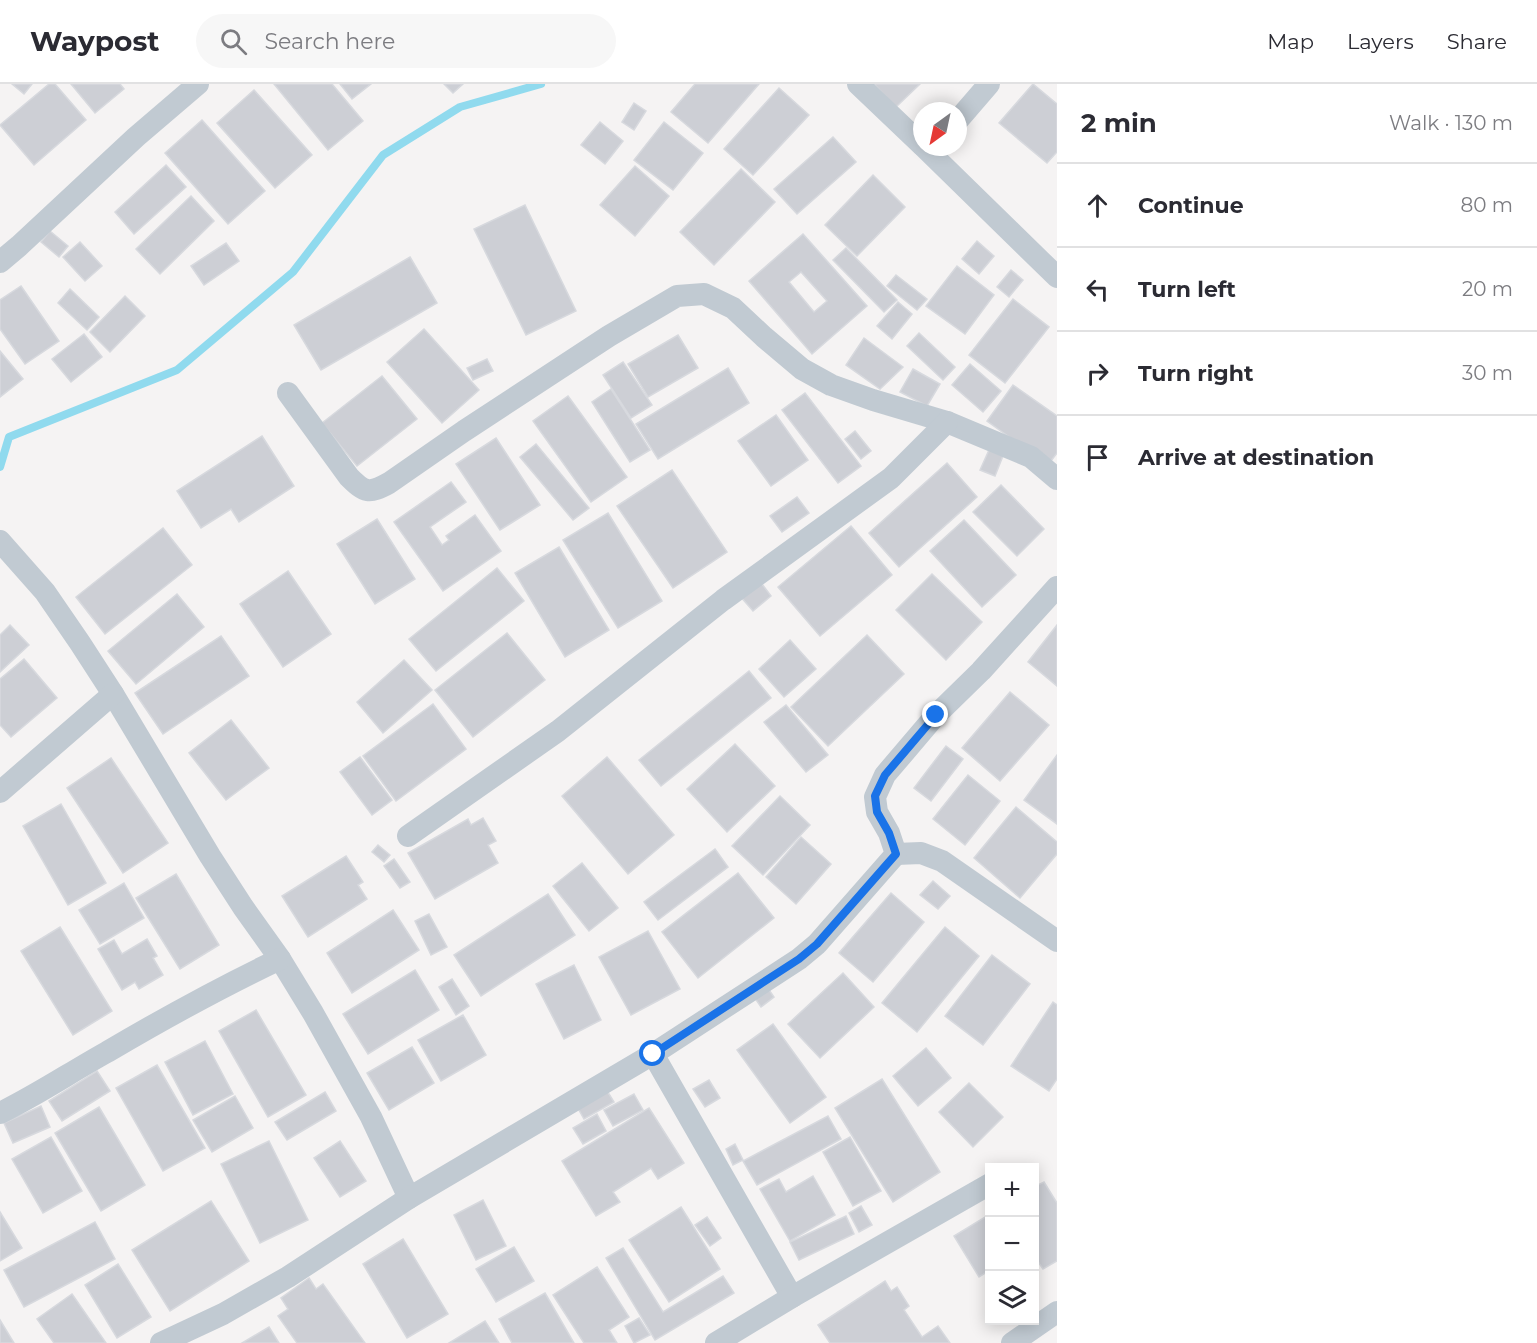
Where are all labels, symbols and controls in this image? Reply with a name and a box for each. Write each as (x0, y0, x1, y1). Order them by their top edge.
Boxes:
search box (196, 14, 616, 68)
text: Waypost (30, 24, 160, 58)
icon: search (217, 25, 250, 58)
text: Search here (265, 28, 395, 55)
text: Map (1267, 29, 1314, 54)
text: Layers (1347, 29, 1414, 54)
text: Share (1447, 29, 1507, 54)
north arrow (913, 102, 967, 156)
text: 2 min (1081, 107, 1157, 139)
text: Walk · 130 m (1389, 111, 1513, 135)
icon: ahead (1081, 189, 1114, 222)
text: Continue (1138, 192, 1244, 219)
text: 80 m (1461, 193, 1513, 217)
icon: left (1081, 273, 1114, 306)
text: Turn left (1138, 276, 1236, 303)
text: 20 m (1462, 277, 1513, 301)
icon: right (1081, 357, 1114, 390)
text: Turn right (1138, 360, 1253, 387)
text: 30 m (1462, 361, 1513, 385)
icon: arrive (1081, 441, 1114, 474)
text: Arrive at destination (1138, 444, 1374, 471)
route end (922, 701, 948, 727)
route start (639, 1040, 665, 1066)
map controls (985, 1163, 1039, 1325)
button: + (985, 1163, 1039, 1217)
button: − (985, 1217, 1039, 1271)
button: layers (985, 1271, 1039, 1325)

